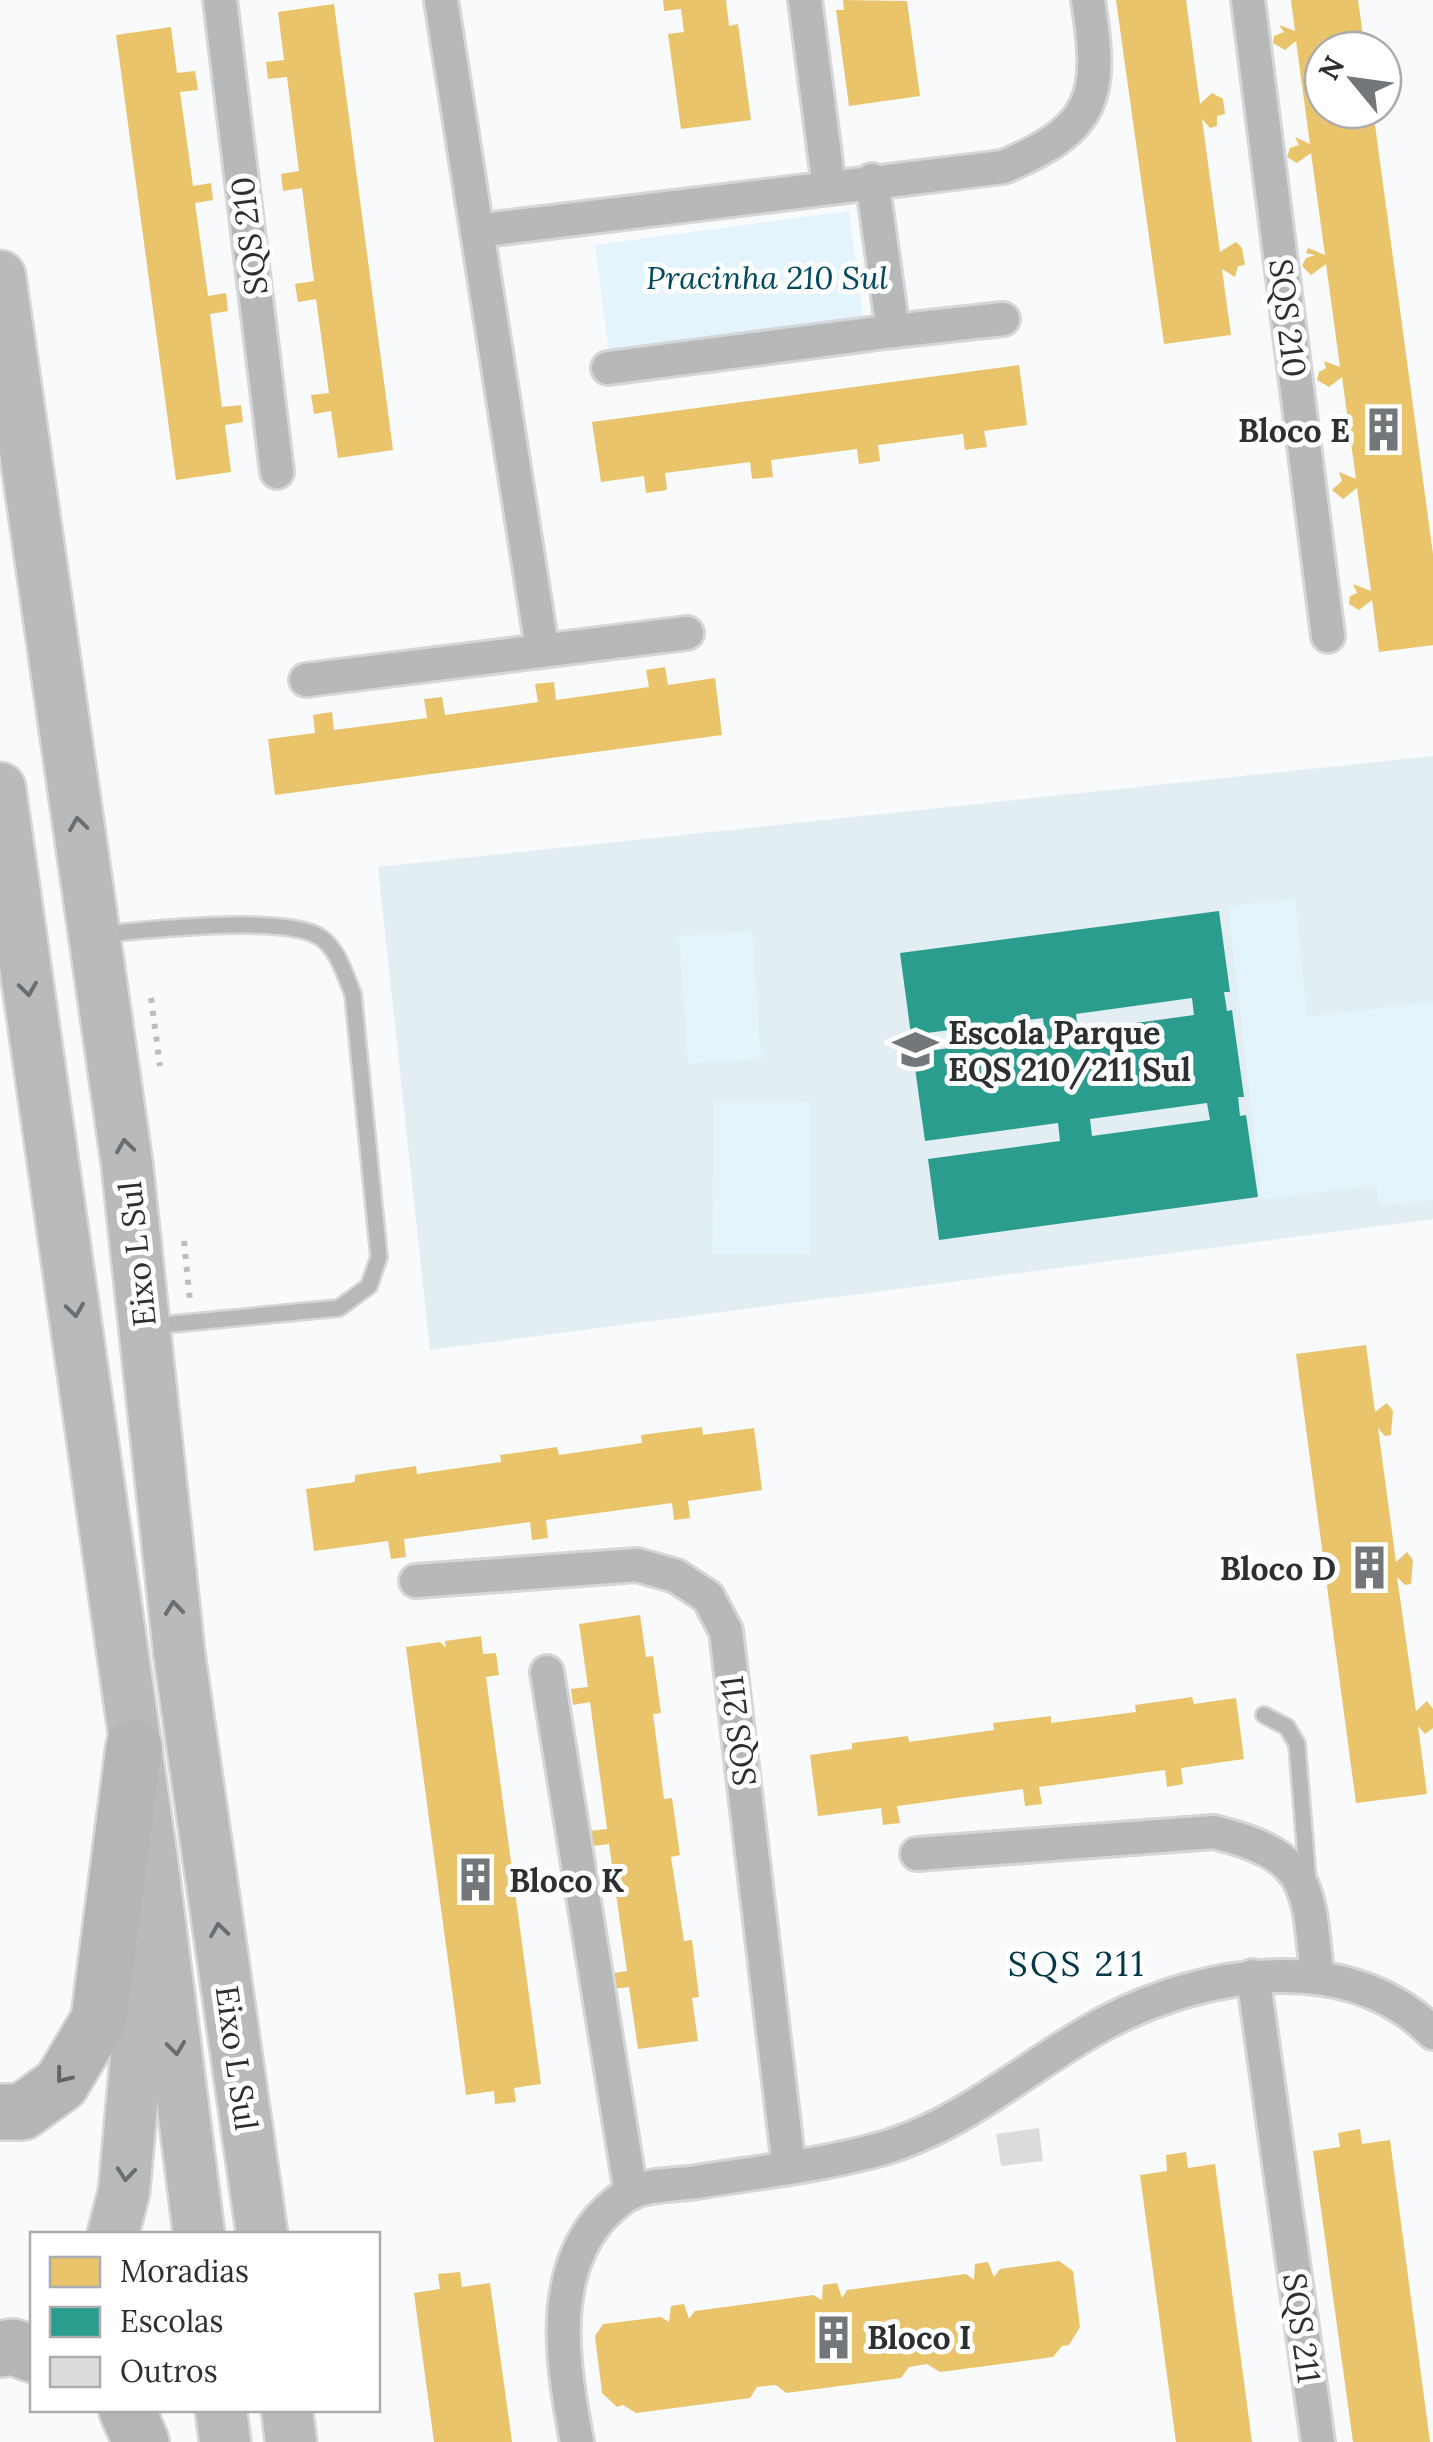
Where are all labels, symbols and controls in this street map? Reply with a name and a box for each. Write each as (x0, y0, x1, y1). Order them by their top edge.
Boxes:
north arrow (1303, 30, 1403, 130)
text: N (1310, 50, 1352, 86)
street label: SQS 210 (221, 174, 277, 298)
street label: SQS 210 (1260, 256, 1316, 380)
park label: Pracinha 210 Sul (646, 257, 888, 298)
building icon: Bloco E (1359, 406, 1407, 454)
place label: Bloco E (1238, 410, 1350, 451)
one-way arrow (69, 816, 90, 832)
one-way arrow (17, 980, 38, 997)
place label: Escola Parque EQS 210/211 Sul (948, 1012, 1191, 1090)
school or university icon: Escola Parque EQS 210/211 Sul (891, 1026, 939, 1074)
one-way arrow (115, 1138, 136, 1154)
street label: Eixo L Sul (109, 1179, 165, 1329)
one-way arrow (64, 1302, 85, 1319)
building icon: Bloco D (1345, 1544, 1393, 1592)
place label: Bloco D (1220, 1548, 1336, 1589)
one-way arrow (164, 1600, 185, 1616)
street label: SQS 211 (711, 1674, 765, 1788)
building icon: Bloco K (452, 1856, 500, 1904)
place label: Bloco K (509, 1860, 624, 1901)
one-way arrow (209, 1922, 230, 1938)
district label: SQS 211 (1008, 1941, 1146, 1986)
street label: Eixo L Sul (207, 1983, 267, 2133)
one-way arrow (165, 2041, 186, 2057)
one-way arrow (57, 2065, 75, 2083)
one-way arrow (115, 2167, 137, 2183)
legend (30, 2232, 380, 2412)
text: Moradias (120, 2252, 249, 2290)
street label: SQS 211 (1274, 2270, 1330, 2386)
text: Escolas (120, 2302, 223, 2340)
building icon: Bloco I (810, 2313, 858, 2361)
place label: Bloco I (867, 2317, 971, 2358)
text: Outros (120, 2352, 218, 2390)

